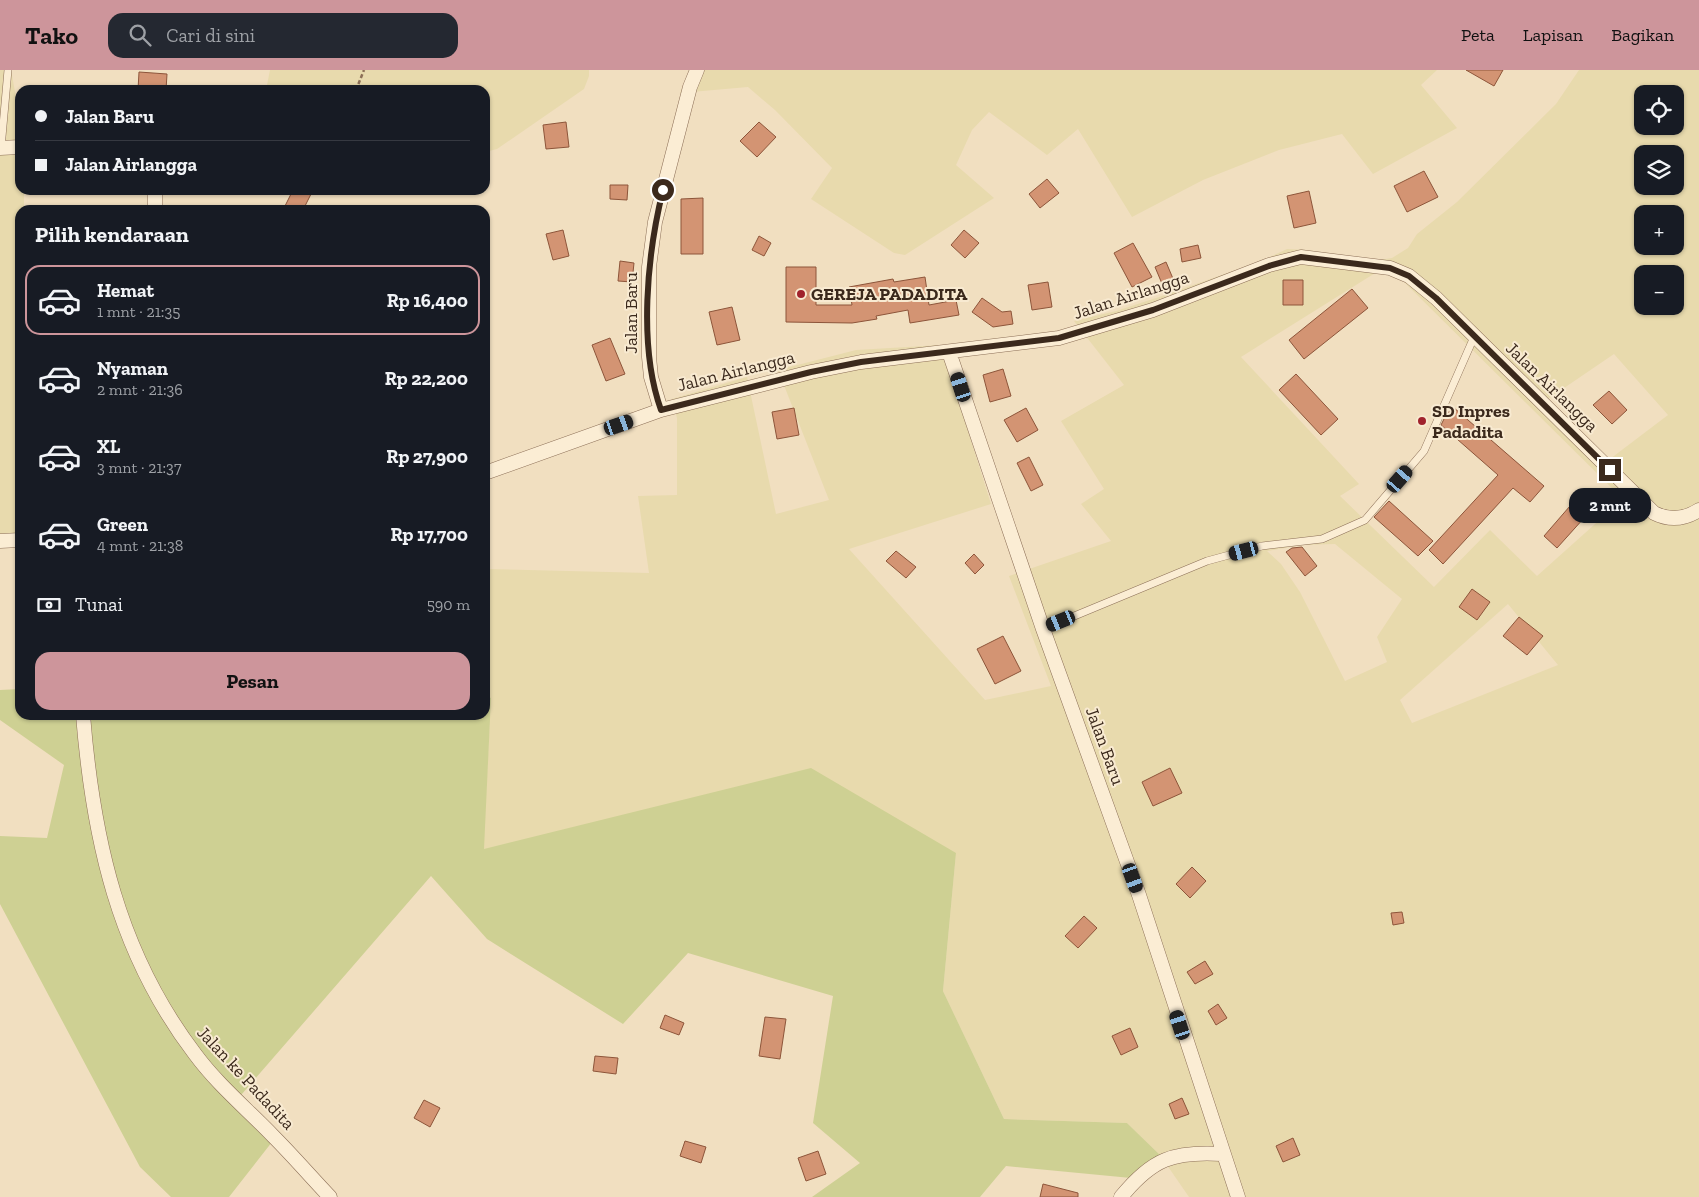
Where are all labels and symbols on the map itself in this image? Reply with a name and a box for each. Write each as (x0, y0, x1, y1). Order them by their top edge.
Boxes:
route start (652, 179, 674, 201)
street label: Jalan Airlangga (1070, 266, 1192, 324)
street label: Jalan Baru (620, 272, 642, 354)
place label: GEREJA PADADITA (811, 283, 968, 305)
marker: GEREJA PADADITA (795, 288, 807, 300)
street label: Jalan Airlangga (1501, 337, 1603, 437)
street label: Jalan Airlangga (675, 346, 797, 396)
car (949, 370, 972, 404)
place label: SD Inpres Padadita (1432, 400, 1510, 443)
car (602, 413, 635, 437)
marker: SD Inpres Padadita (1416, 415, 1428, 427)
route end (1599, 459, 1621, 481)
car (1384, 463, 1415, 495)
callout: 2 mnt (1569, 488, 1651, 522)
car (1227, 540, 1260, 562)
car (1044, 608, 1077, 634)
street label: Jalan Baru (1081, 704, 1129, 788)
car (1120, 861, 1145, 895)
car (1168, 1008, 1191, 1042)
street label: Jalan ke Padadita (192, 1022, 300, 1135)

